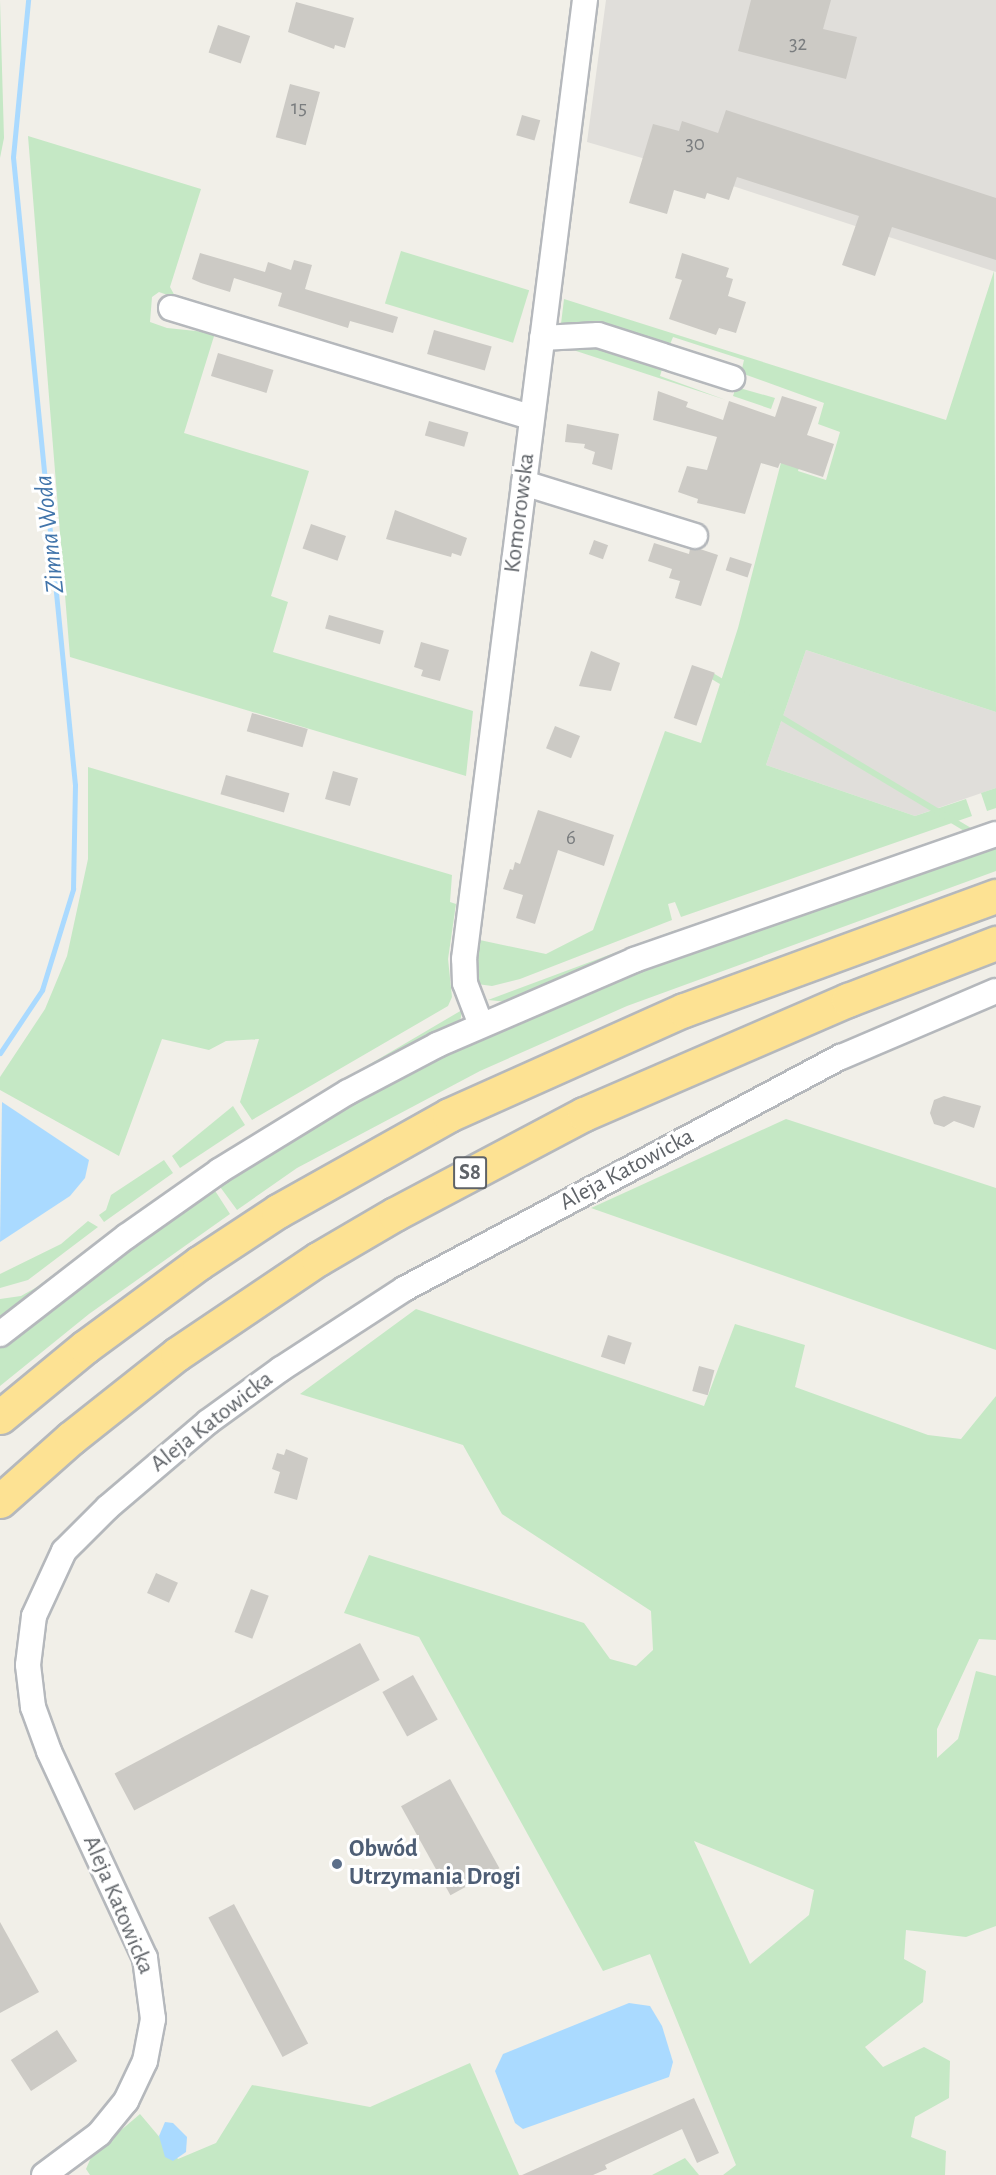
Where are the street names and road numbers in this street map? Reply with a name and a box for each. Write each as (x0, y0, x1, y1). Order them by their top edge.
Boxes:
street label: Komorowska (498, 451, 542, 575)
street label: Aleja Katowicka (555, 1123, 699, 1217)
road number: S8 (452, 1154, 488, 1192)
street label: Aleja Katowicka (145, 1365, 279, 1479)
street label: Aleja Katowicka (76, 1831, 160, 1979)

